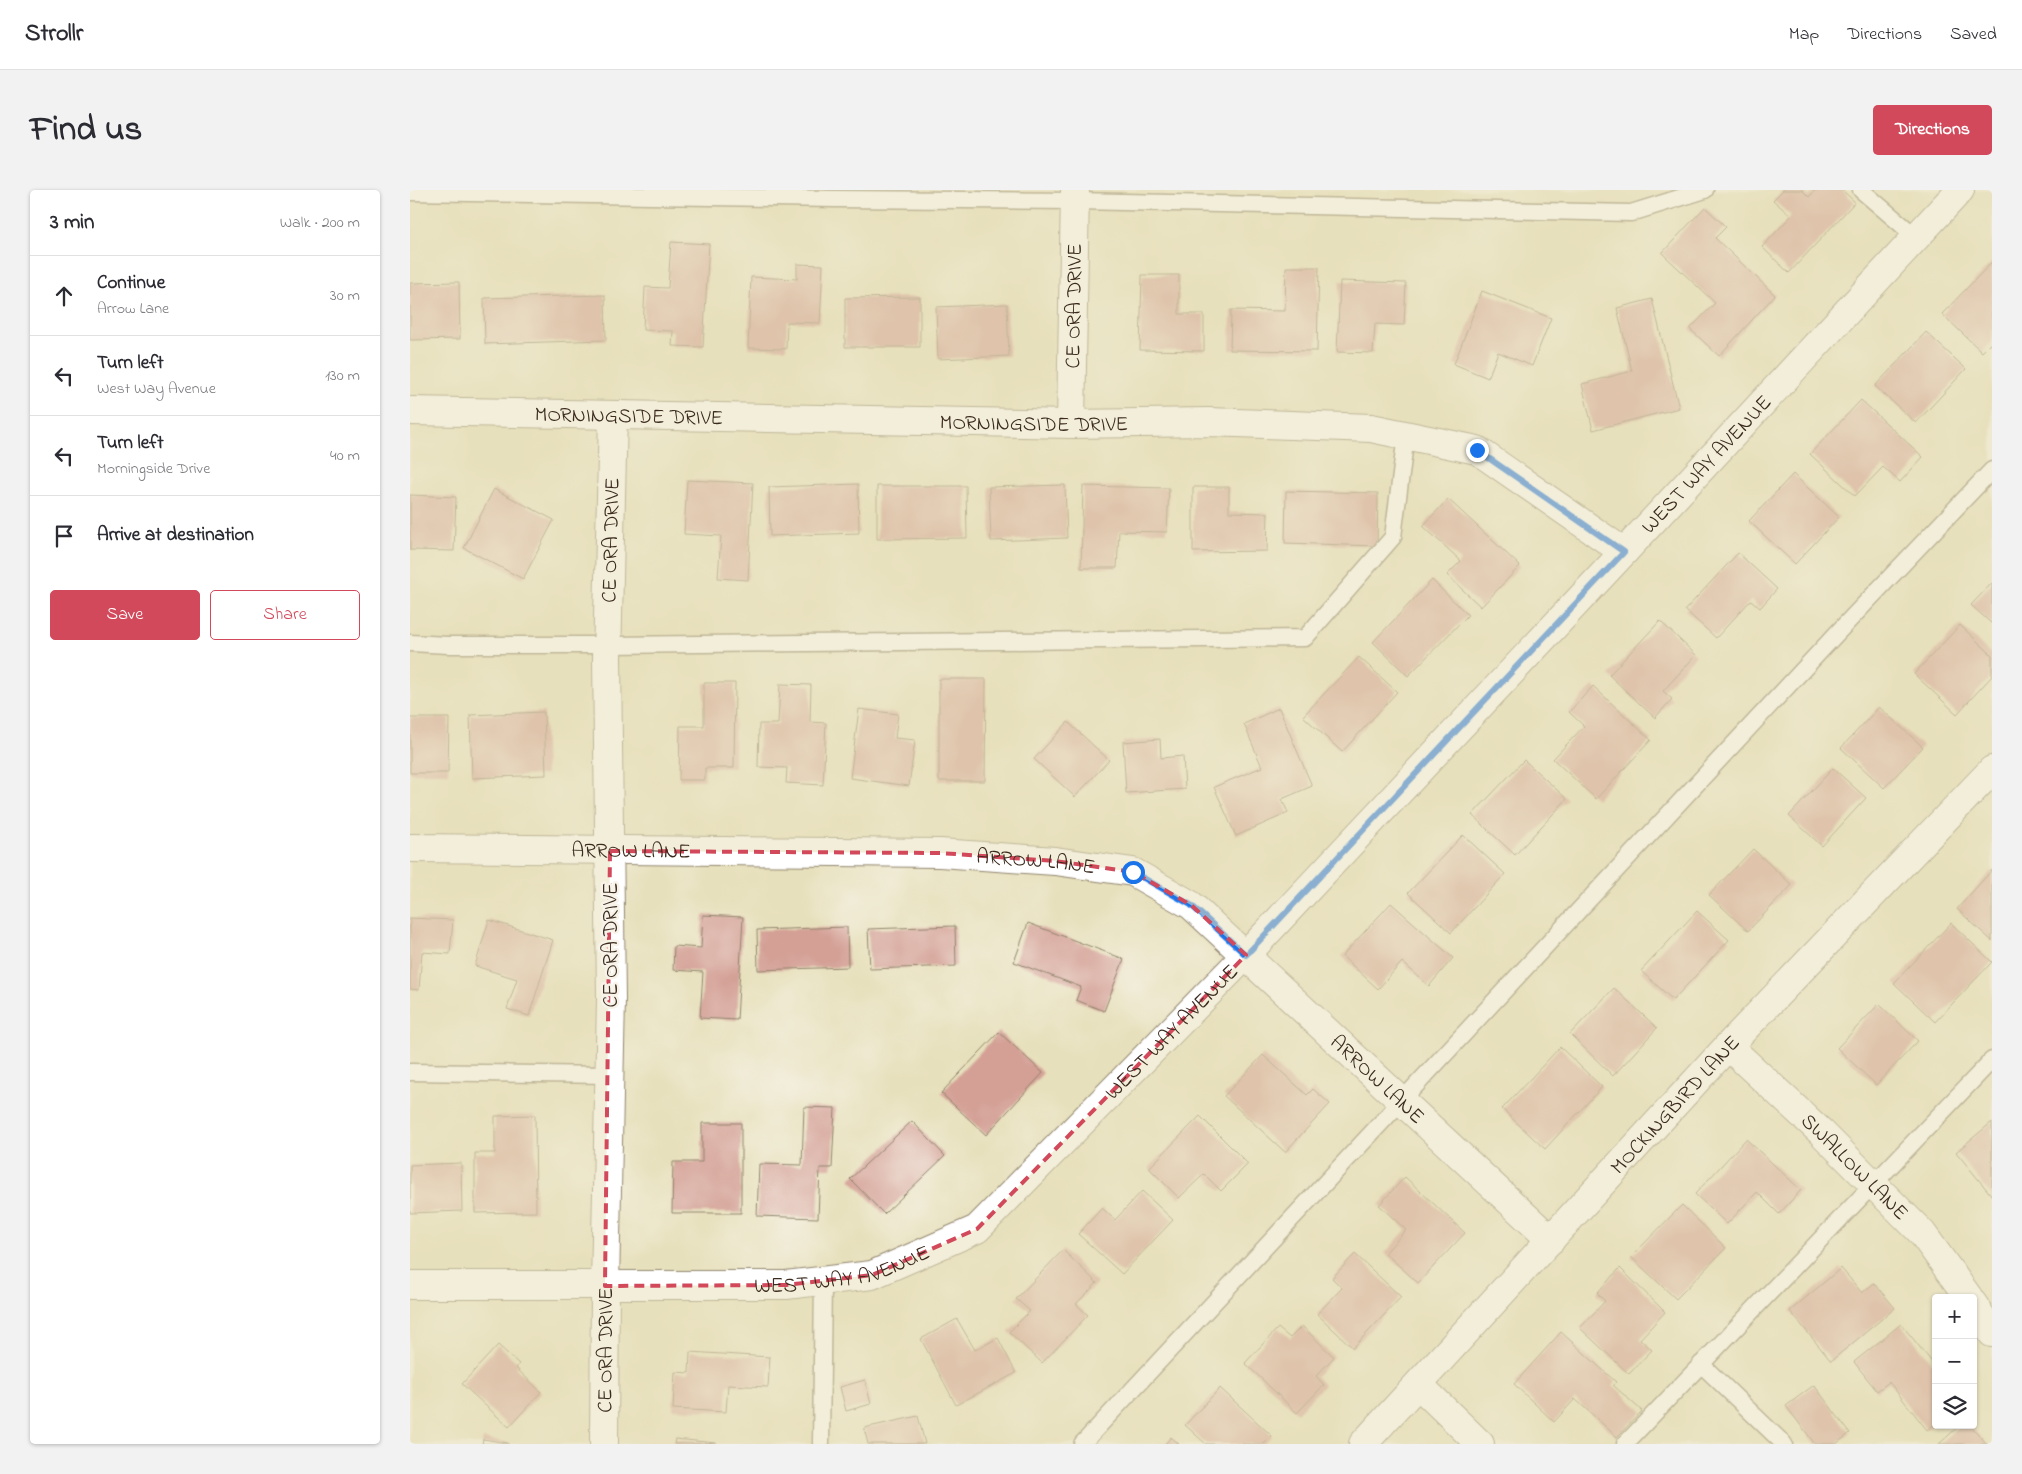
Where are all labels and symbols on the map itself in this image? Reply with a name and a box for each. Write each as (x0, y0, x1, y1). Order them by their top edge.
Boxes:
street label: CE ORA DRIVE (1059, 243, 1091, 369)
street label: WEST WAY AVENUE (1635, 389, 1779, 541)
street label: MORNINGSIDE DRIVE (534, 400, 723, 434)
street label: MORNINGSIDE DRIVE (939, 408, 1128, 441)
route end (1466, 439, 1489, 462)
street label: CE ORA DRIVE (595, 477, 628, 603)
street label: ARROW LANE (571, 837, 691, 868)
street label: ARROW LANE (975, 843, 1097, 883)
route start (1122, 861, 1145, 884)
street label: CE ORA DRIVE (597, 882, 627, 1008)
street label: WEST WAY AVENUE (1099, 958, 1246, 1107)
street label: ARROW LANE (1323, 1029, 1430, 1132)
street label: MOCKINGBIRD LANE (1604, 1029, 1748, 1182)
street label: SWALLOW LANE (1793, 1107, 1914, 1228)
street label: WEST WAY AVENUE (754, 1239, 935, 1302)
street label: CE ORA DRIVE (591, 1287, 622, 1413)

